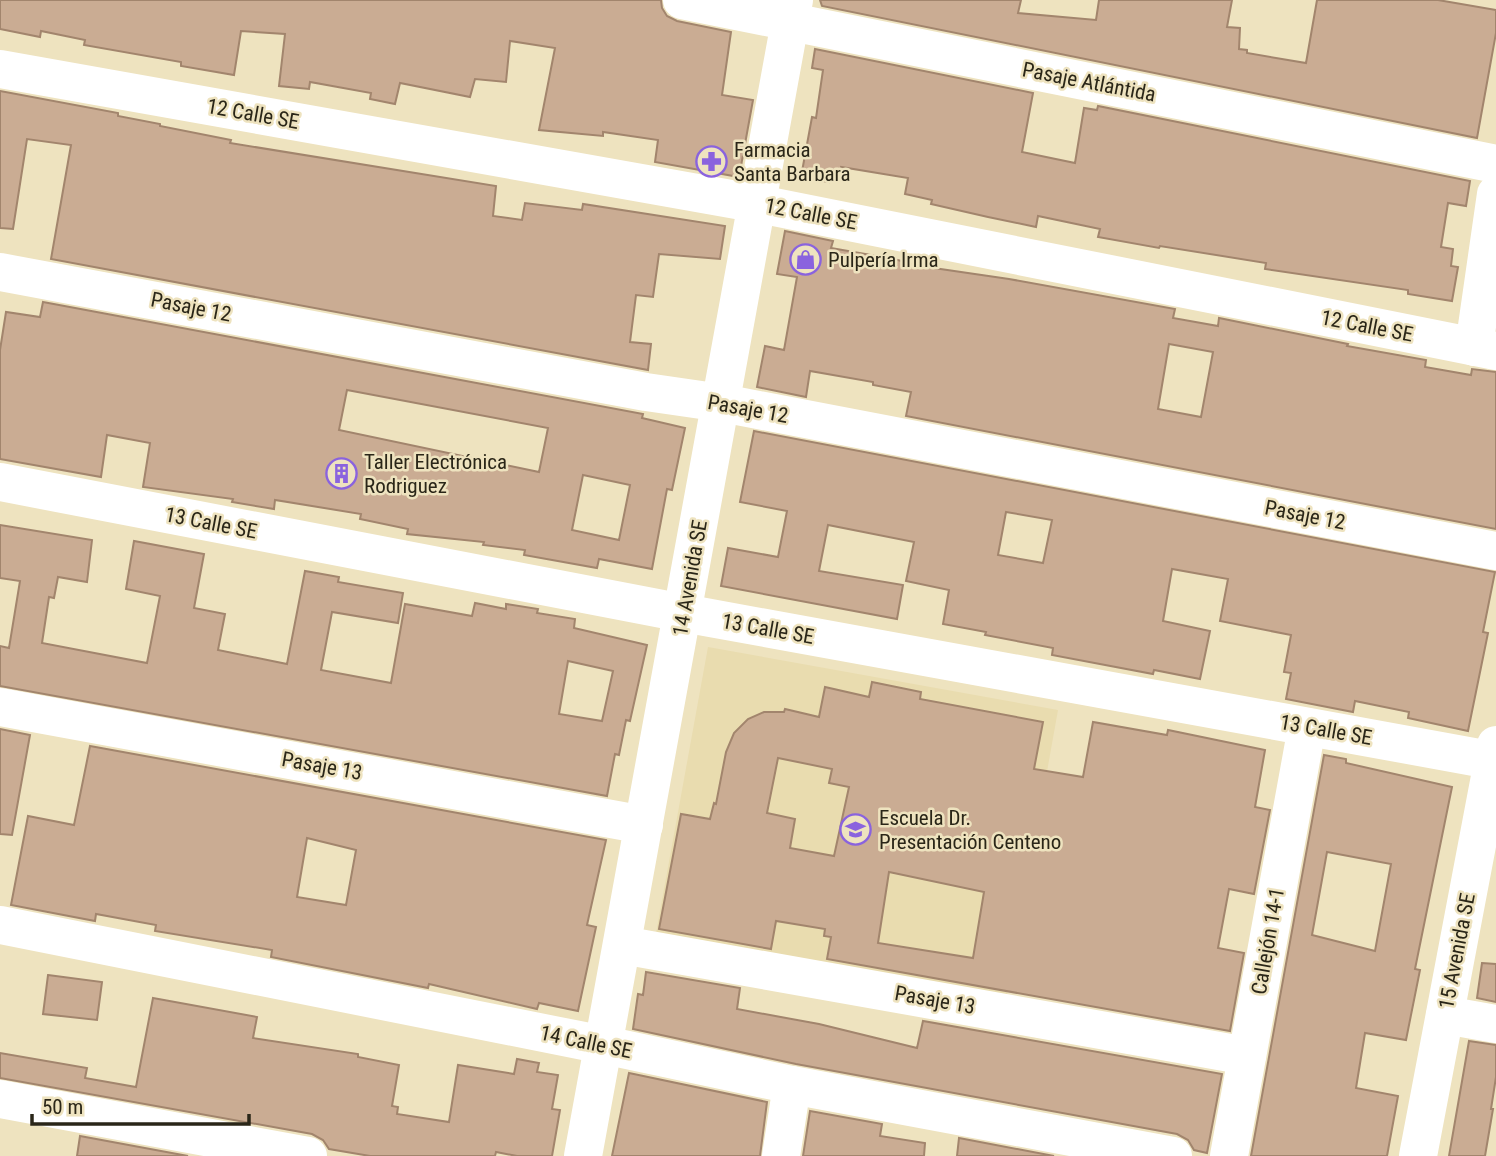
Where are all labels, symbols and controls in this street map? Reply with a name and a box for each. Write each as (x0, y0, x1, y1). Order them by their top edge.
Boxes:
street label: Pasaje Atlántida (1020, 57, 1158, 107)
street label: 12 Calle SE (205, 94, 301, 134)
place label: Farmacia Santa Barbara (734, 138, 851, 186)
pharmacy icon: Farmacia Santa Barbara (694, 145, 728, 179)
street label: 12 Calle SE (763, 193, 859, 235)
shop icon: Pulpería Irma (788, 243, 822, 277)
place label: Pulpería Irma (828, 248, 939, 272)
street label: Pasaje 12 (149, 287, 233, 327)
street label: 12 Calle SE (1319, 305, 1415, 347)
street label: Pasaje 12 (706, 390, 790, 428)
place label: Taller Electrónica Rodriguez (364, 450, 507, 498)
building icon: Taller Electrónica Rodriguez (324, 457, 358, 491)
street label: Pasaje 12 (1263, 495, 1347, 535)
street label: 13 Calle SE (163, 502, 259, 544)
street label: 14 Avenida SE (668, 518, 712, 638)
street label: 13 Calle SE (720, 609, 816, 649)
street label: 13 Calle SE (1278, 710, 1374, 750)
street label: Pasaje 13 (280, 747, 364, 785)
place label: Escuela Dr. Presentación Centeno (879, 806, 1061, 854)
school or university icon: Escuela Dr. Presentación Centeno (839, 813, 873, 847)
street label: Callejón 14-1 (1247, 886, 1289, 996)
street label: 15 Avenida SE (1434, 891, 1480, 1011)
street label: Pasaje 13 (893, 981, 977, 1019)
street label: 14 Calle SE (538, 1021, 634, 1063)
scale bar (32, 1082, 248, 1126)
text: 50 m (42, 1095, 83, 1119)

